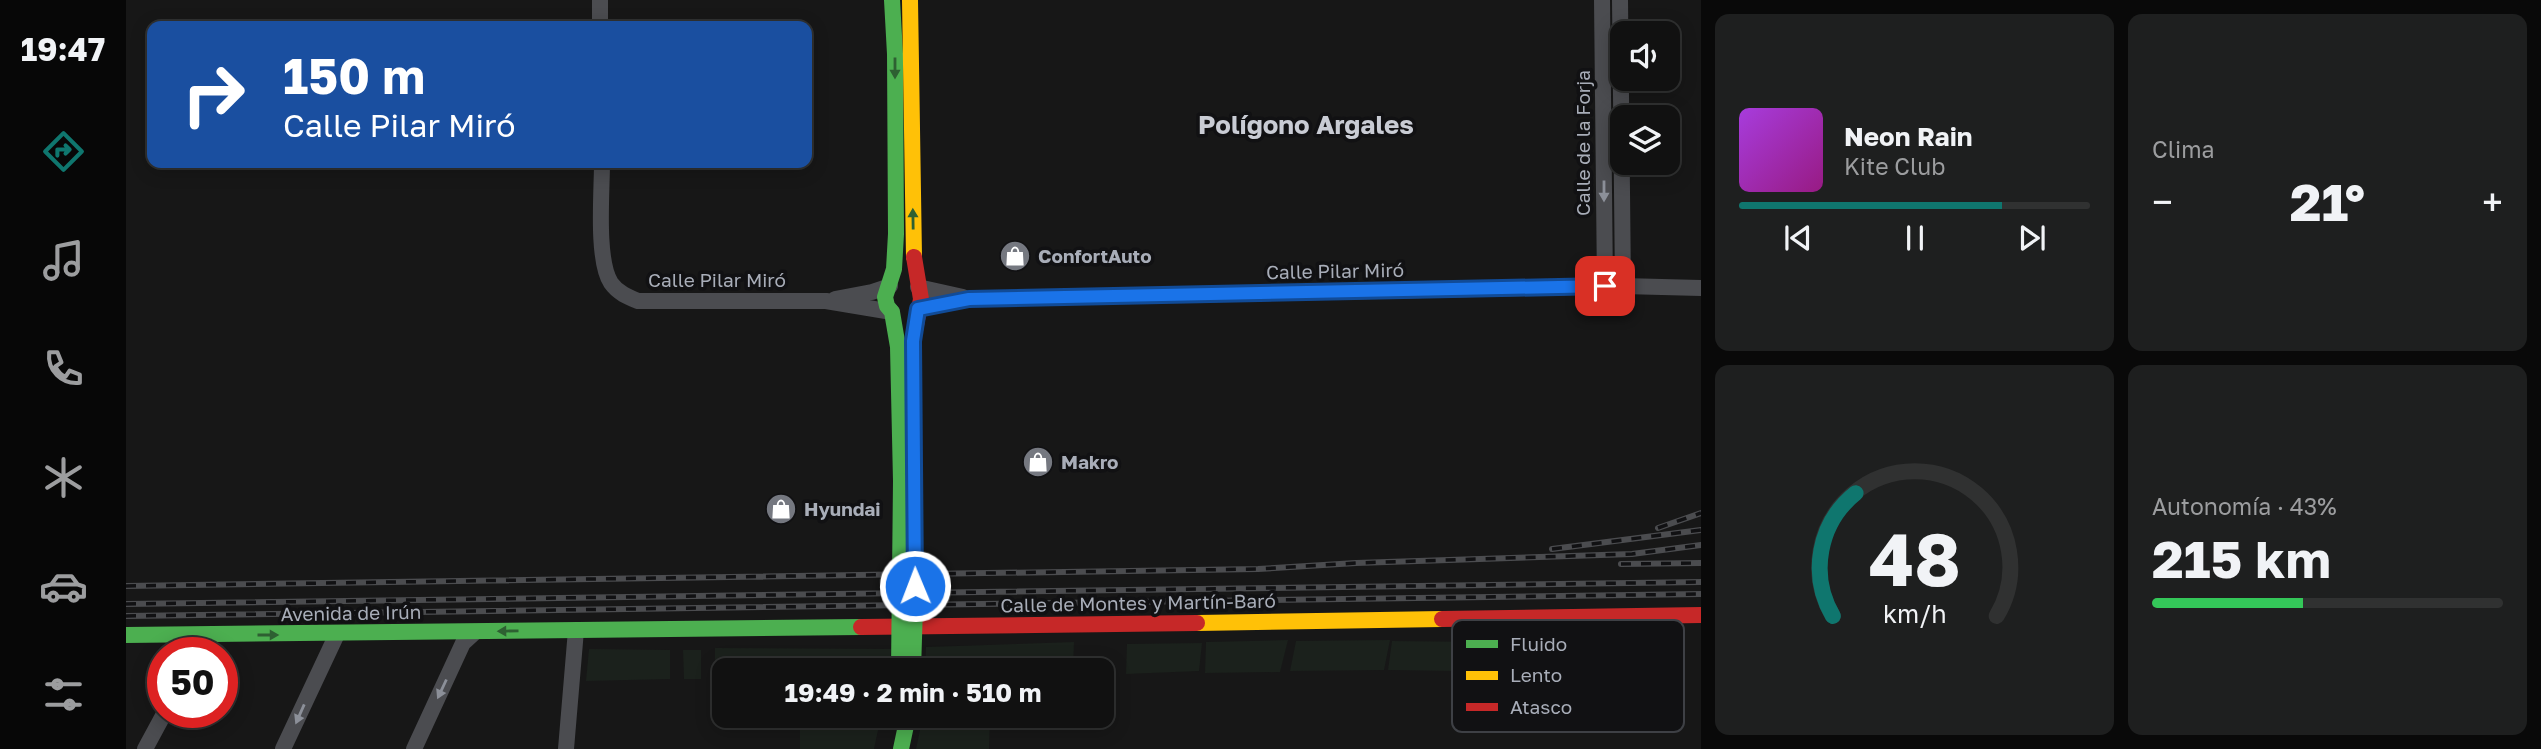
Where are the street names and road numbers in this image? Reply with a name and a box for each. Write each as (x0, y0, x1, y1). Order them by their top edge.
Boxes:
street label: Calle de la Forja (1571, 70, 1594, 216)
street label: Calle Pilar Miró (1266, 258, 1404, 283)
street label: Calle Pilar Miró (648, 268, 786, 291)
street label: Calle de Montes y Martín-Baró (1000, 589, 1276, 616)
street label: Avenida de Irún (280, 600, 422, 625)

